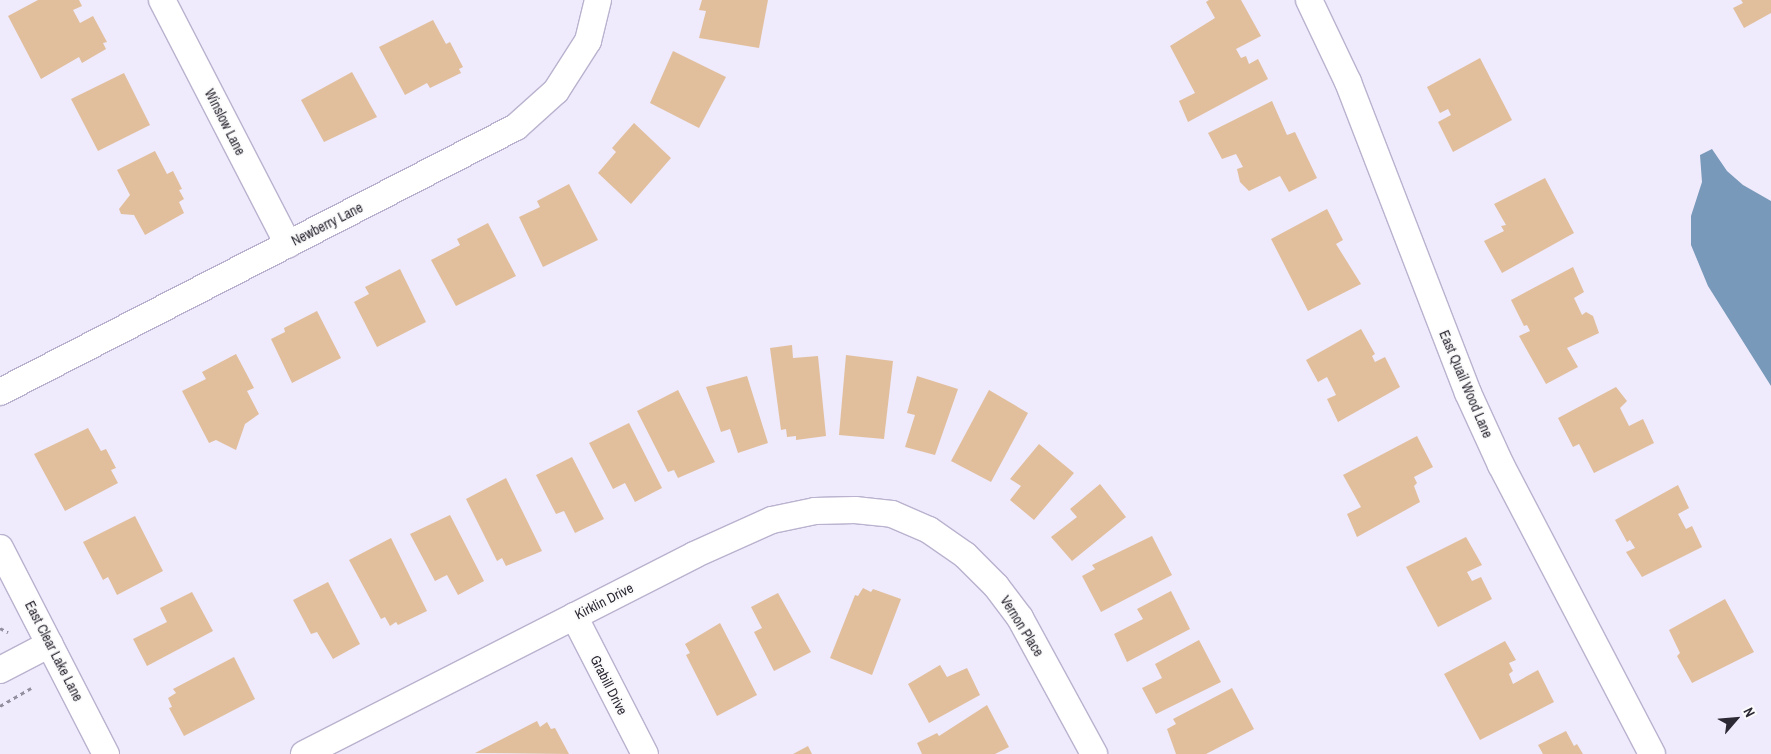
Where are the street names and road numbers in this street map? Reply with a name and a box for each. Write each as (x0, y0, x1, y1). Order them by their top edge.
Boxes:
street label: Winslow Lane (201, 86, 249, 158)
street label: Newberry Lane (289, 199, 365, 249)
street label: East Quail Wood Lane (1436, 328, 1496, 440)
street label: Kirklin Drive (572, 579, 636, 623)
street label: Vernon Place (997, 593, 1047, 659)
street label: East Clear Lake Lane (21, 598, 87, 704)
street label: Grabill Drive (587, 652, 631, 718)

